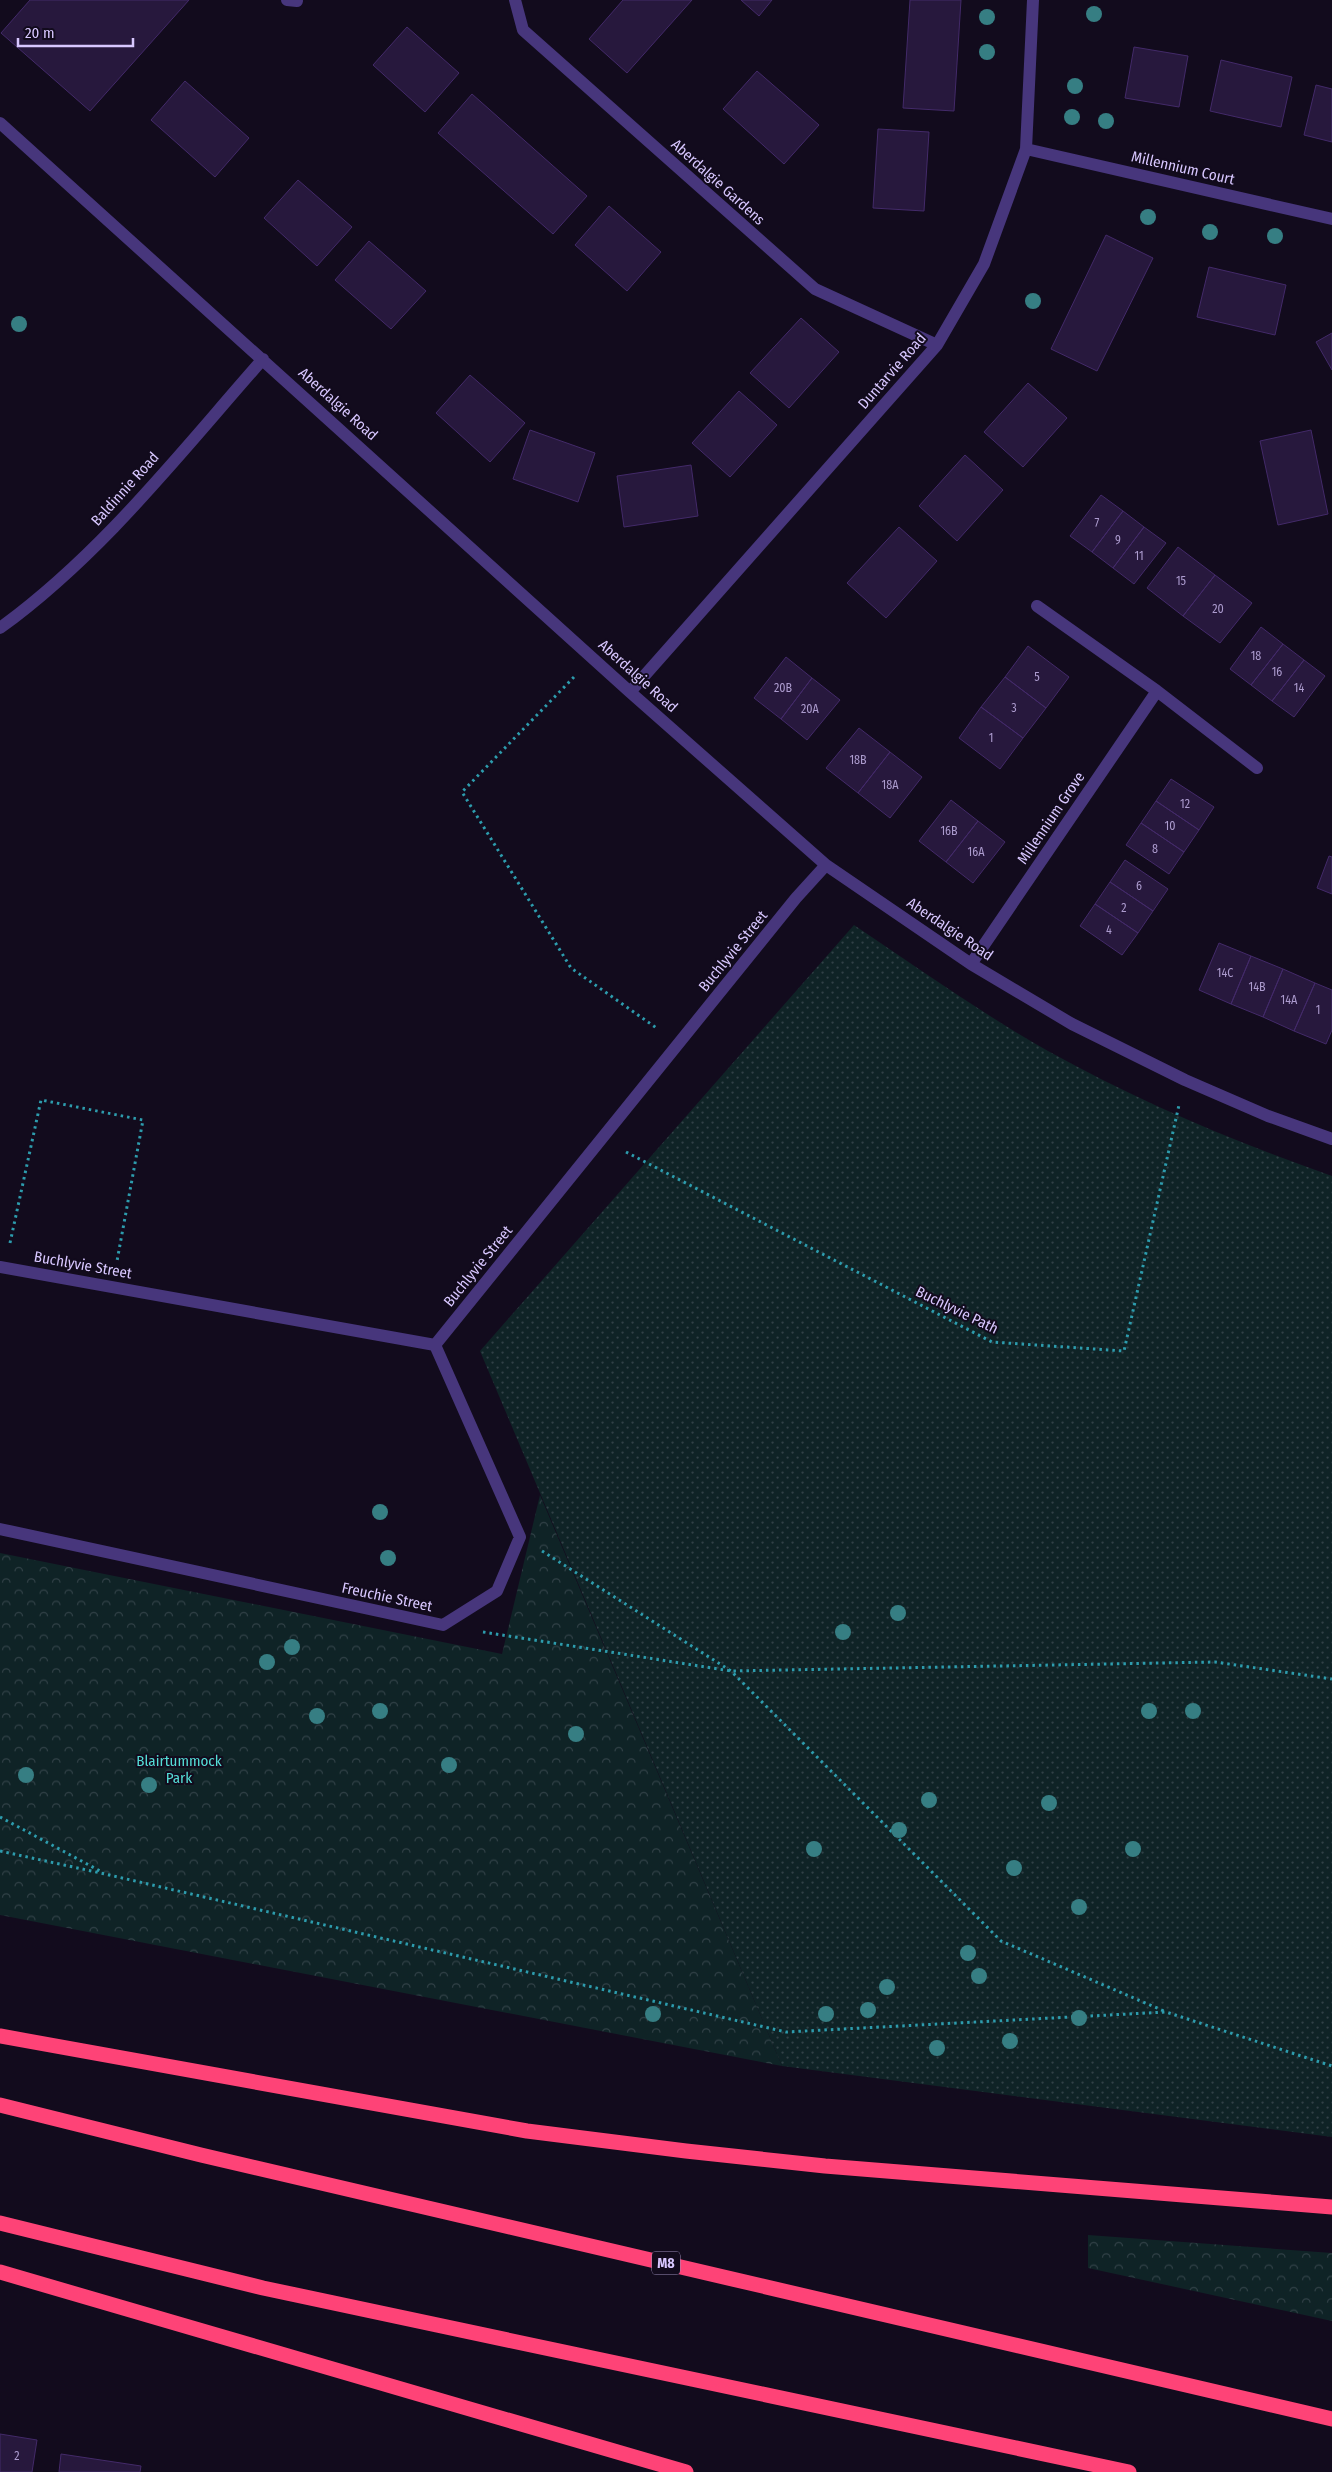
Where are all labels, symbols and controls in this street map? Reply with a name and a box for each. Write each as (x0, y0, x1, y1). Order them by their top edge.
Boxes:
scale bar (18, 15, 132, 47)
text: 20 m (25, 24, 55, 42)
street label: Aberdalgie Gardens (668, 135, 768, 229)
street label: Millennium Court (1130, 147, 1236, 189)
street label: Duntarvie Road (854, 329, 930, 413)
street label: Aberdalgie Road (295, 364, 381, 444)
street label: Baldinnie Road (87, 449, 163, 529)
house number: 7 (1095, 516, 1100, 530)
house number: 9 (1115, 533, 1121, 547)
house number: 11 (1134, 549, 1144, 563)
house number: 15 (1176, 574, 1187, 588)
house number: 20 (1212, 602, 1224, 616)
street label: Aberdalgie Road (595, 636, 681, 716)
house number: 18 (1251, 649, 1261, 663)
house number: 16 (1272, 665, 1282, 679)
house number: 5 (1034, 670, 1040, 684)
house number: 20B (774, 681, 792, 695)
house number: 14 (1294, 681, 1304, 695)
house number: 3 (1011, 701, 1017, 715)
house number: 20A (801, 702, 820, 716)
house number: 1 (989, 731, 993, 745)
house number: 18B (849, 753, 867, 767)
street label: Millennium Grove (1013, 768, 1089, 868)
house number: 18A (882, 778, 899, 792)
house number: 12 (1180, 797, 1190, 811)
house number: 10 (1165, 819, 1175, 833)
house number: 16B (940, 824, 958, 838)
house number: 8 (1152, 842, 1158, 856)
house number: 16A (968, 845, 985, 859)
house number: 6 (1136, 879, 1142, 893)
street label: Aberdalgie Road (903, 894, 997, 964)
house number: 2 (1121, 901, 1127, 915)
street label: Buchlyvie Street (695, 907, 771, 995)
house number: 4 (1106, 923, 1112, 937)
house number: 14C (1217, 966, 1233, 980)
house number: 14B (1248, 980, 1266, 994)
house number: 14A (1281, 993, 1298, 1007)
house number: 1 (1316, 1003, 1320, 1017)
street label: Buchlyvie Street (440, 1222, 516, 1310)
street label: Buchlyvie Street (33, 1248, 133, 1282)
street label: Buchlyvie Path (913, 1282, 1001, 1338)
street label: Freuchie Street (340, 1579, 434, 1615)
park label: Blairtummock Park (136, 1752, 222, 1787)
road number: M8 (652, 2252, 680, 2274)
house number: 2 (14, 2449, 20, 2463)

